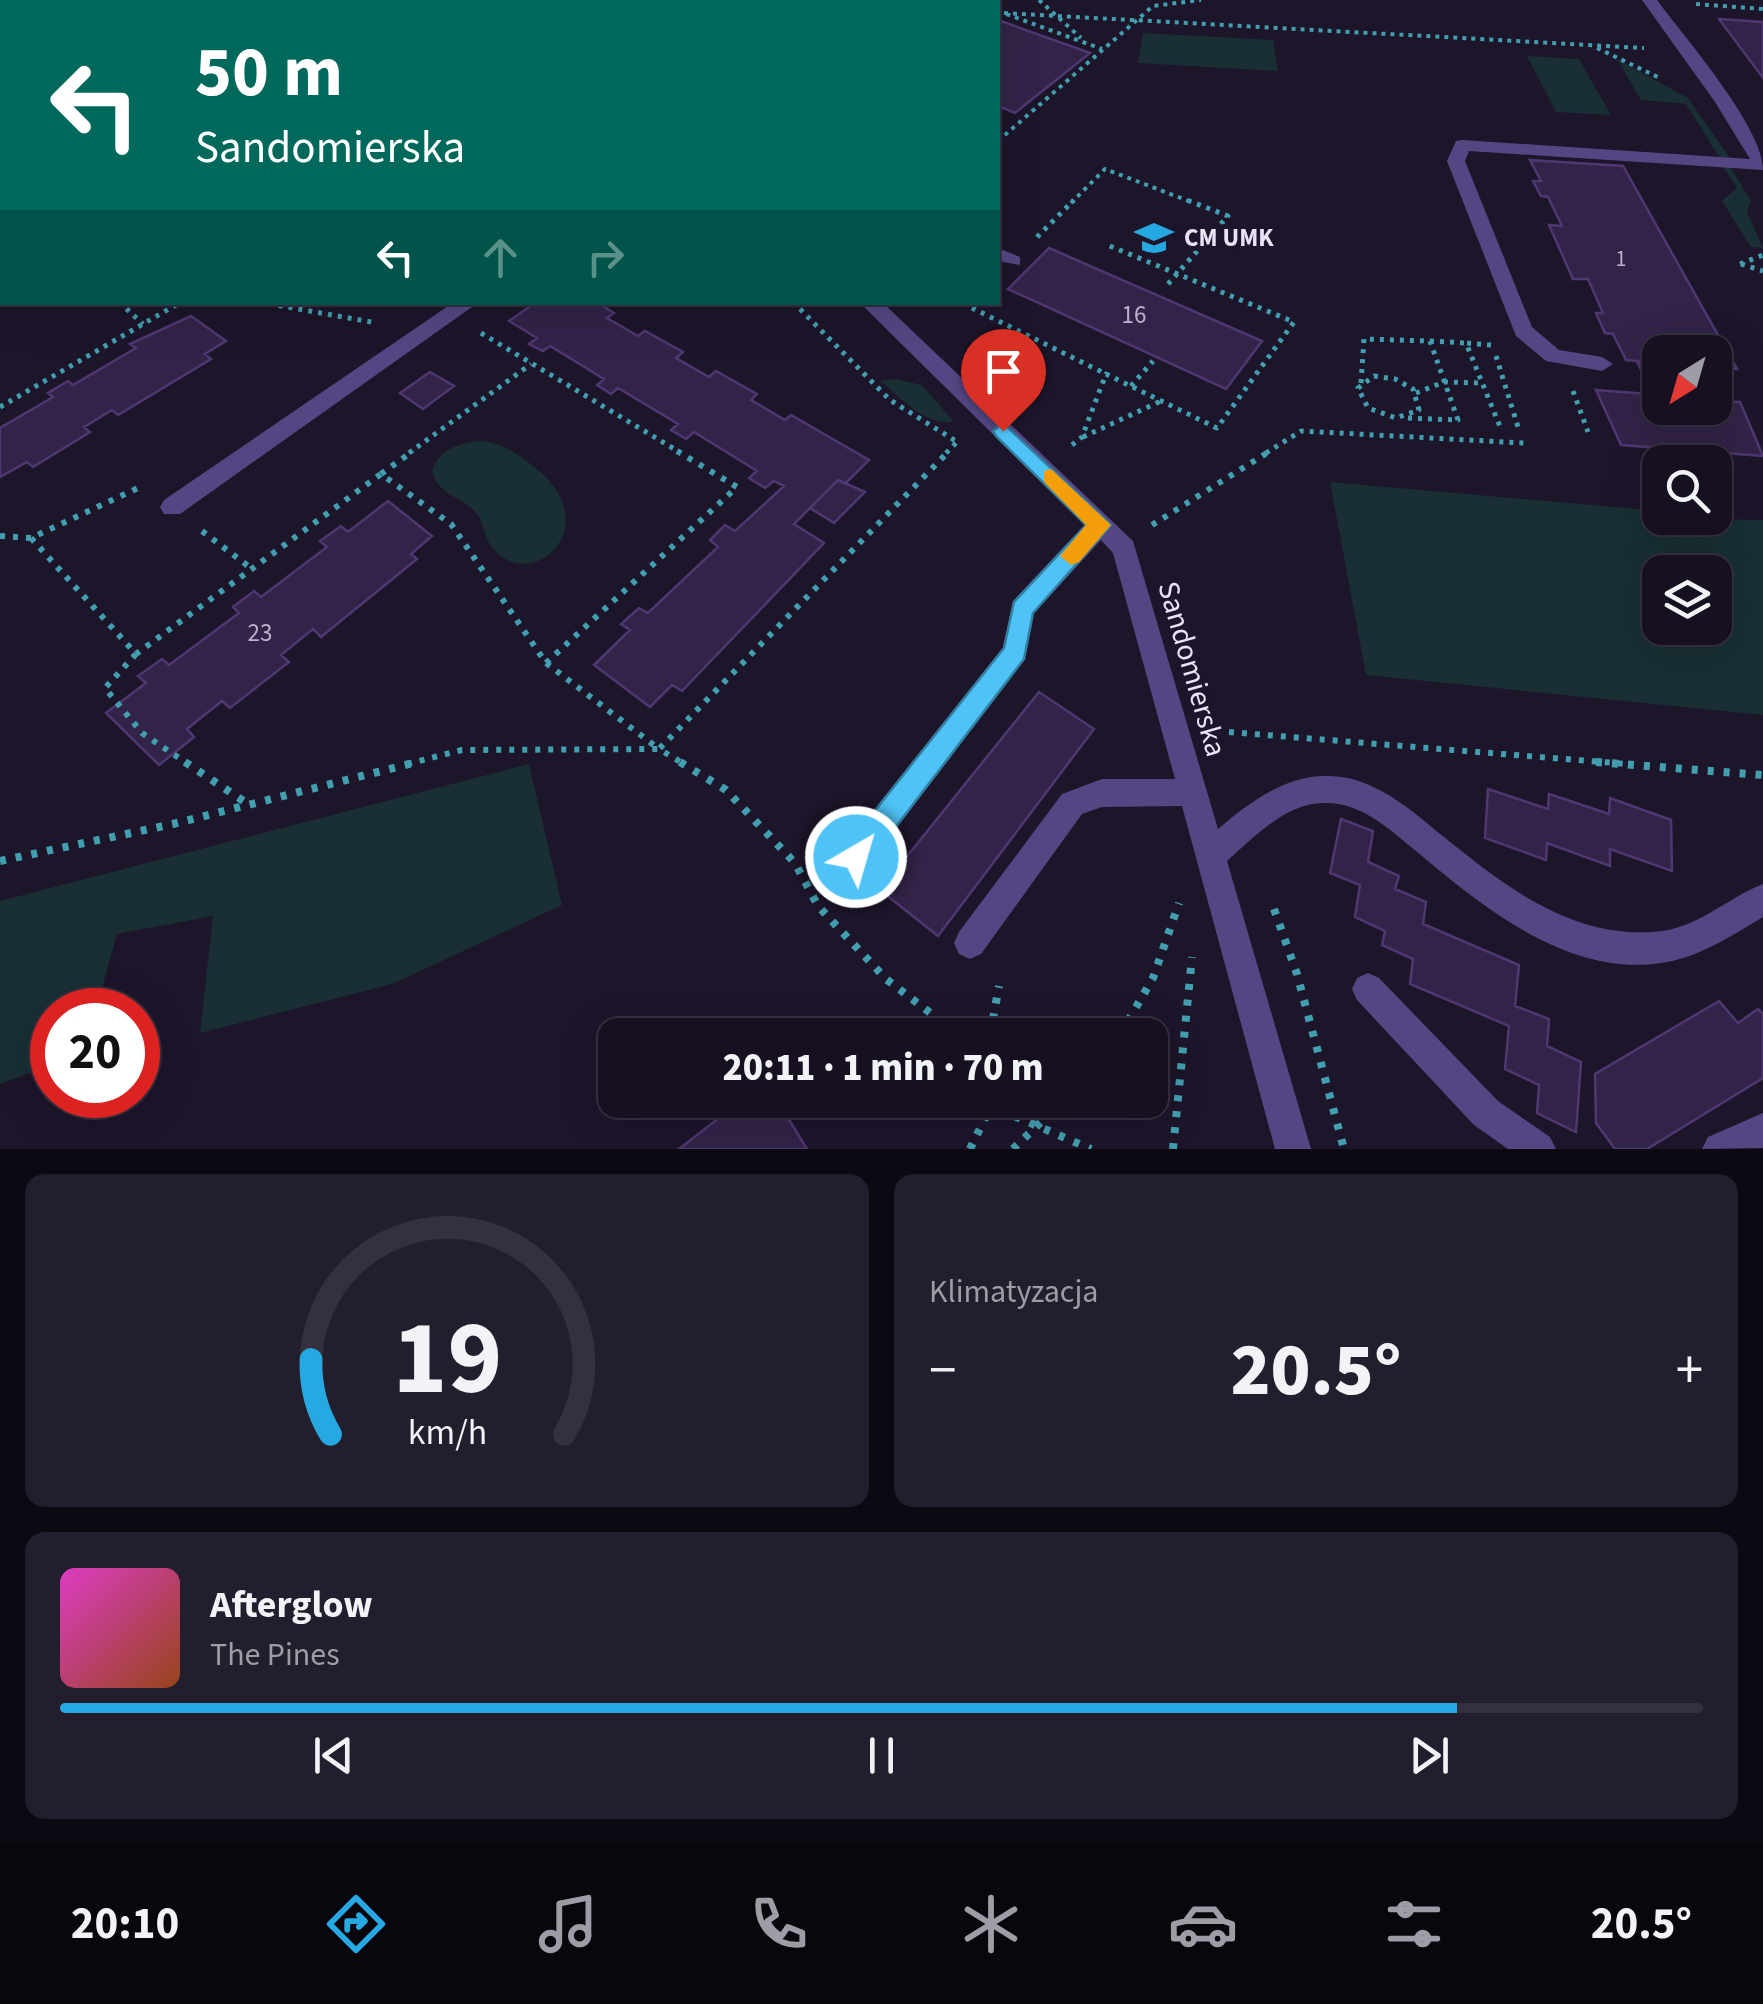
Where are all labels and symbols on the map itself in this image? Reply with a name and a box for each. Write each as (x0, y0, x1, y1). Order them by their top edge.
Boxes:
school or university icon: CM UMK (1133, 217, 1175, 259)
place label: CM UMK (1184, 220, 1274, 256)
house number: 1 (1616, 243, 1626, 275)
house number: 16 (1122, 297, 1146, 333)
pin (961, 329, 1046, 432)
north arrow (1642, 335, 1732, 425)
street label: Sandomierska (1147, 576, 1237, 762)
house number: 23 (248, 615, 272, 651)
position arrow (804, 805, 908, 909)
speed limit sign: 20 (30, 988, 160, 1118)

